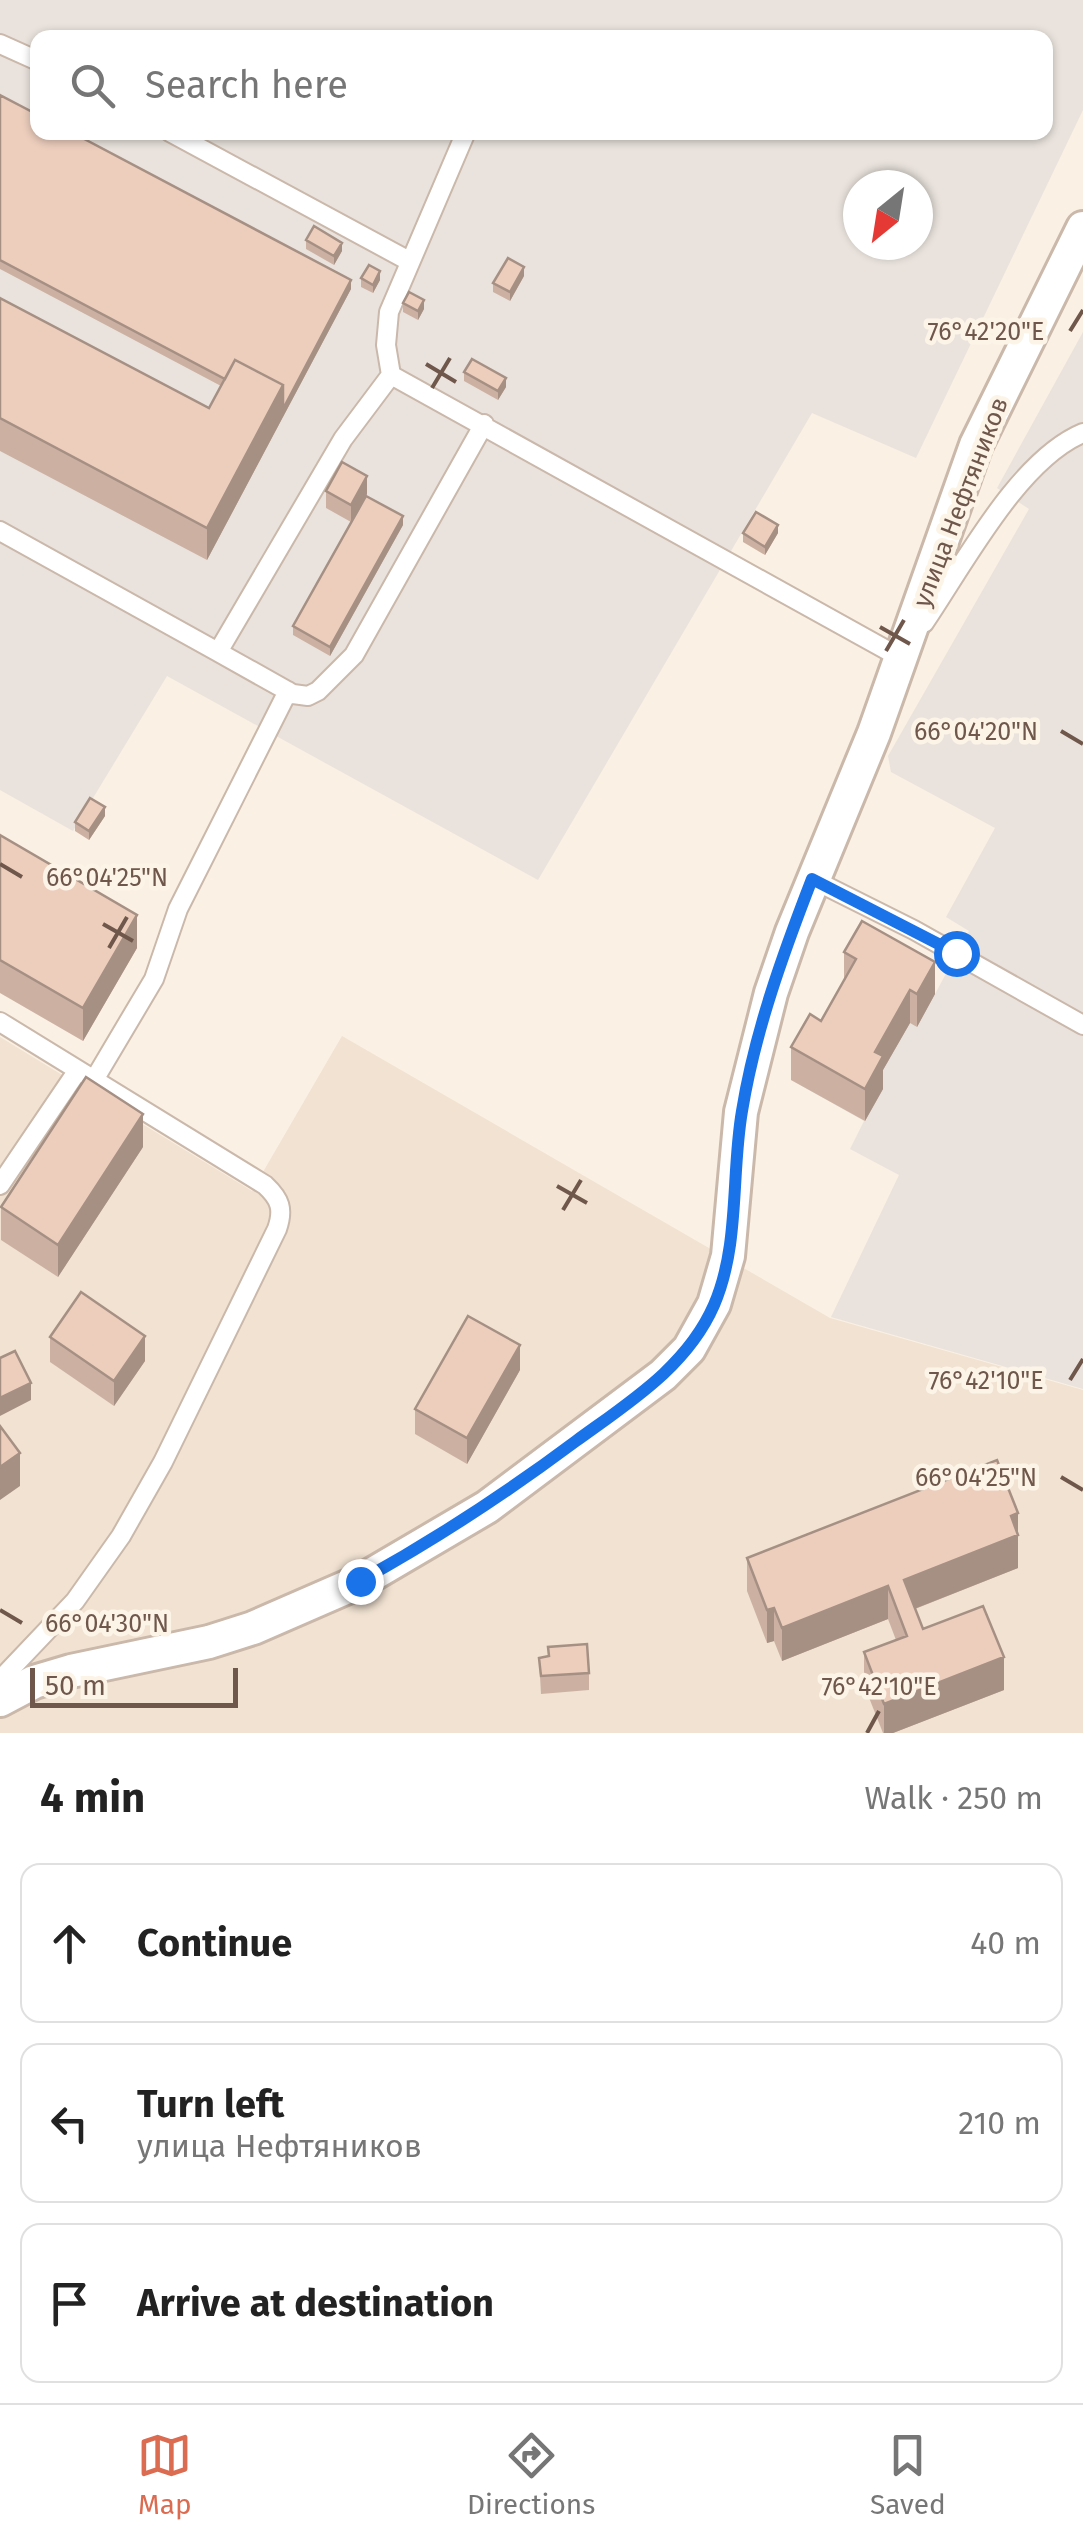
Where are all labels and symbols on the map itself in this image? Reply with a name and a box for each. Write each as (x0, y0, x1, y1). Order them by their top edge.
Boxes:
north arrow (843, 170, 933, 260)
text: 76°42'20"E (928, 317, 1044, 347)
street label: улица Нефтяников (907, 393, 1015, 612)
text: 66°04'20"N (914, 717, 1038, 747)
text: 66°04'25"N (46, 863, 168, 893)
route start (934, 931, 980, 977)
text: 76°42'10"E (928, 1366, 1044, 1396)
text: 66°04'25"N (915, 1463, 1037, 1493)
route end (338, 1559, 384, 1605)
text: 66°04'30"N (45, 1609, 169, 1639)
scale bar (30, 1663, 238, 1708)
text: 76°42'10"E (821, 1672, 937, 1702)

